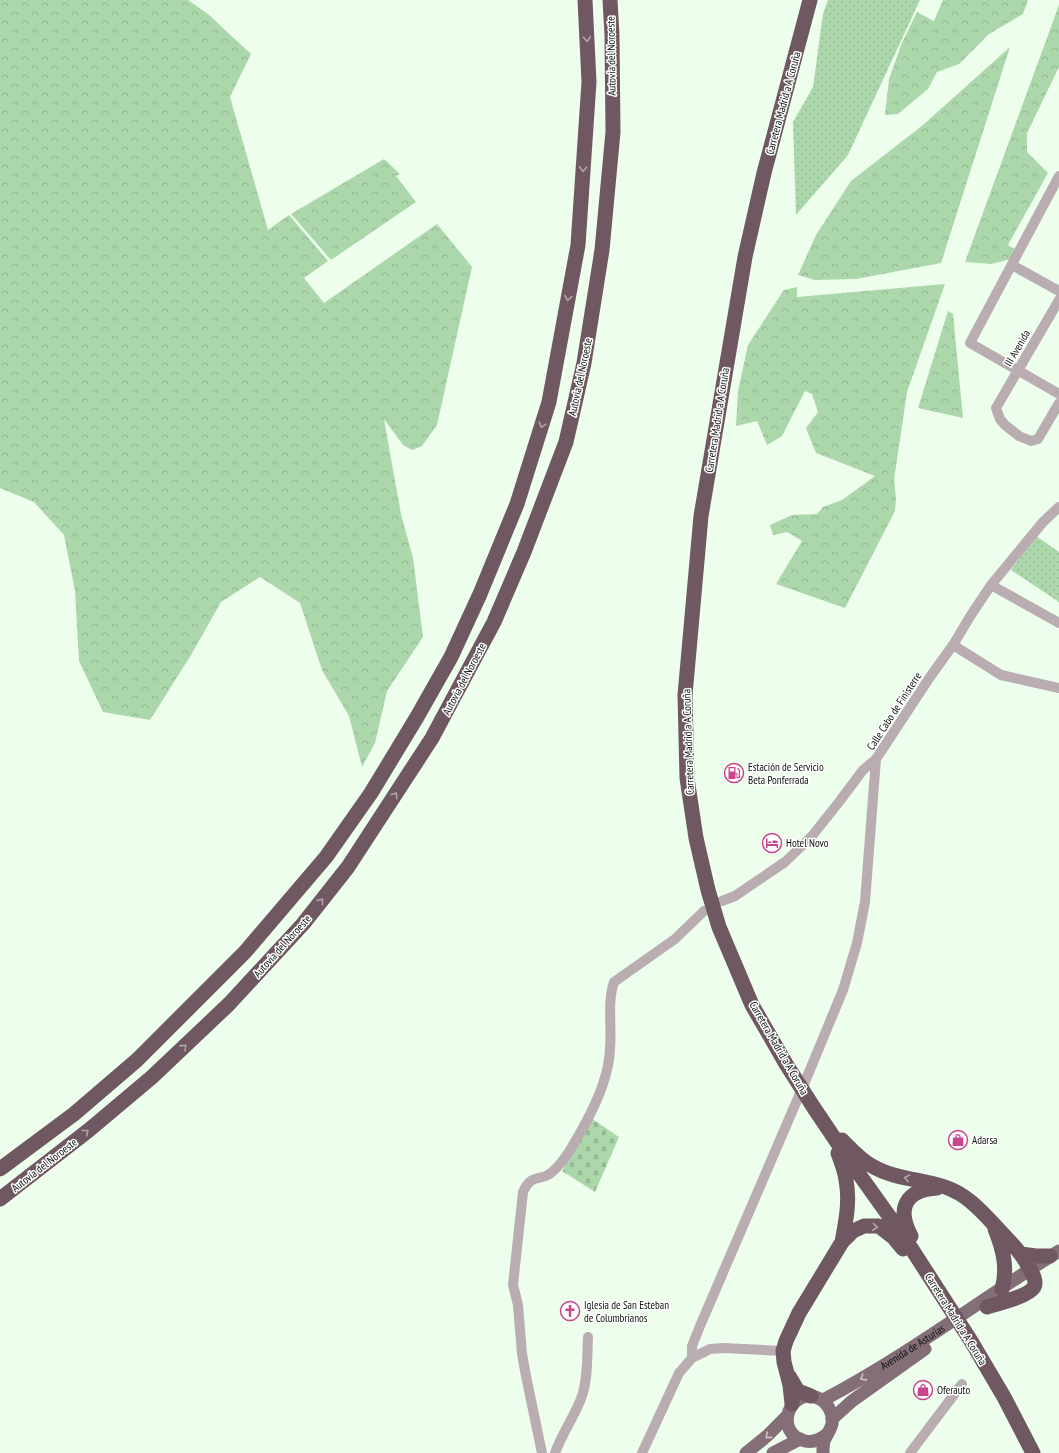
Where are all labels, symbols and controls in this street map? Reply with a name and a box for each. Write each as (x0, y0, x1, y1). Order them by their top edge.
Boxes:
street label: Autovía del Noroeste (603, 16, 619, 96)
one-way arrow (583, 36, 591, 42)
street label: Carretera Madrid a A Coruña (763, 50, 803, 156)
one-way arrow (579, 166, 588, 172)
one-way arrow (565, 294, 573, 301)
street label: III Avenida (1001, 327, 1033, 369)
street label: Autovía del Noroeste (565, 336, 595, 417)
street label: Carretera Madrid a A Coruña (702, 367, 732, 473)
one-way arrow (538, 421, 547, 428)
street label: Autovía del Noroeste (439, 640, 489, 717)
street label: Calle Cabo de Finisterre (864, 669, 925, 753)
street label: Carretera Madrid a A Coruña (679, 689, 697, 795)
place label: Estación de Servicio Beta Ponferrada (748, 760, 824, 787)
fuel station icon: Estación de Servicio Beta Ponferrada (723, 762, 745, 784)
one-way arrow (390, 792, 398, 799)
hotel icon: Hotel Novo (761, 832, 783, 854)
place label: Hotel Novo (786, 836, 829, 850)
one-way arrow (316, 899, 323, 906)
street label: Autovía del Noroeste (250, 912, 314, 980)
street label: Carretera Madrid a A Coruña (746, 999, 812, 1097)
one-way arrow (179, 1044, 187, 1052)
shop icon: Adarsa (947, 1129, 969, 1151)
one-way arrow (81, 1130, 89, 1137)
place label: Adarsa (972, 1133, 998, 1147)
street label: Autovía del Noroeste (8, 1135, 80, 1195)
one-way arrow (904, 1174, 911, 1183)
one-way arrow (872, 1222, 879, 1231)
street label: Carretera Madrid a A Coruña (922, 1270, 990, 1368)
place label: Iglesia de San Esteban de Columbrianos (584, 1298, 669, 1325)
church icon: Iglesia de San Esteban de Columbrianos (559, 1300, 581, 1322)
street label: Avenida de Asturias (877, 1321, 948, 1373)
one-way arrow (860, 1373, 867, 1381)
shop icon: Oferauto (912, 1379, 934, 1401)
place label: Oferauto (937, 1383, 970, 1397)
one-way arrow (765, 1431, 772, 1438)

